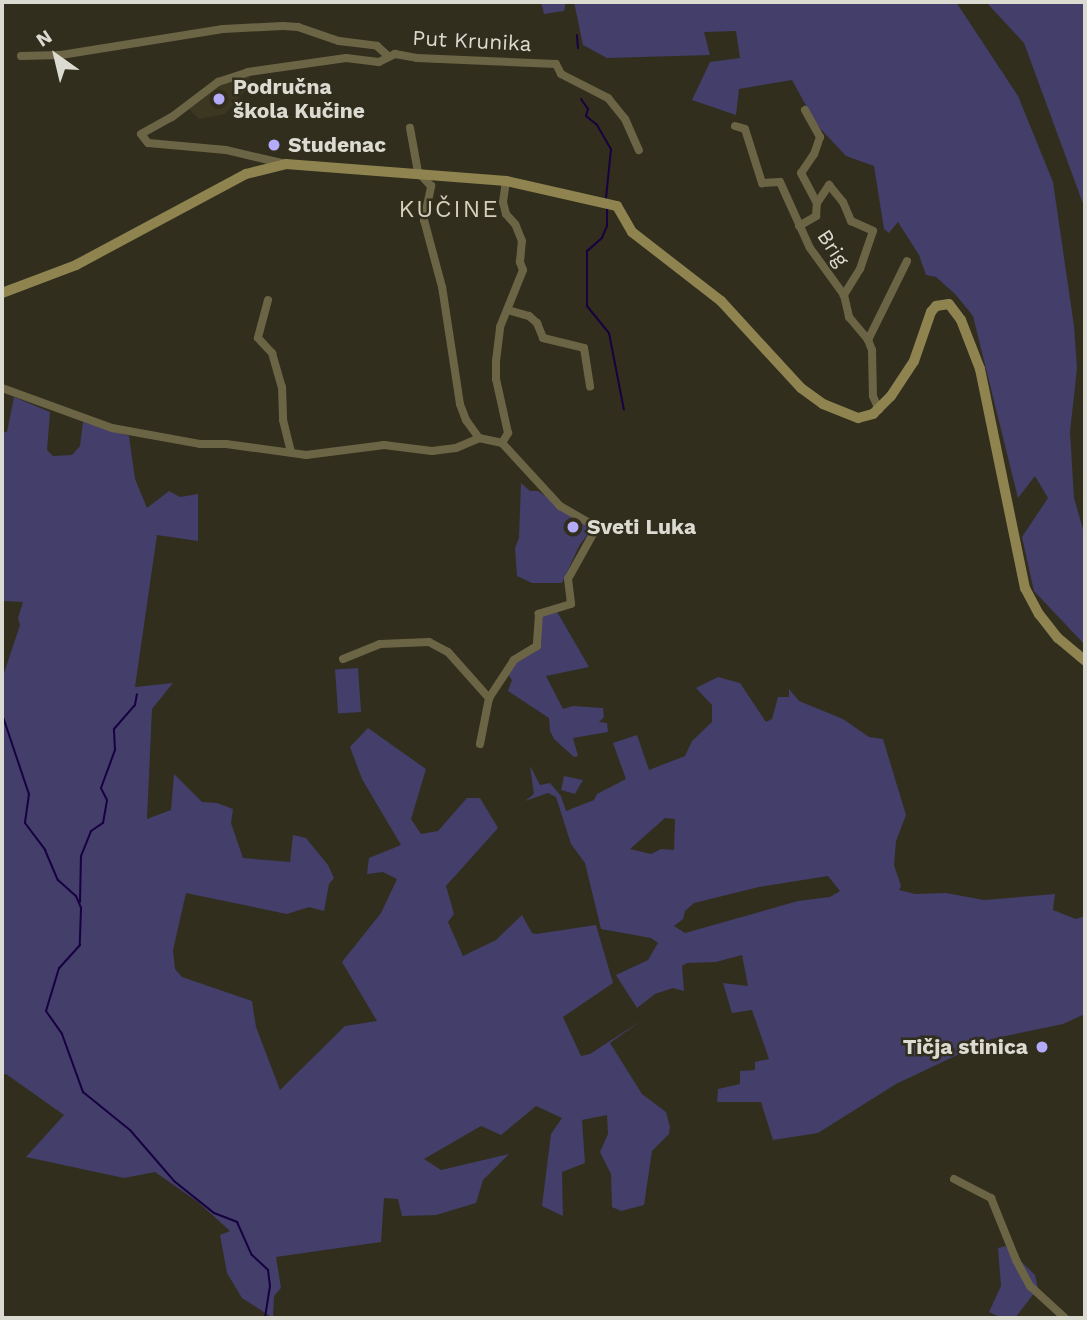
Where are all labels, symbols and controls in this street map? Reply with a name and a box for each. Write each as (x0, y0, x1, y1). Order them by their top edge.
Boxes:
north arrow (21, 21, 91, 91)
text: N (32, 25, 56, 52)
street label: Put Krunika (412, 25, 532, 57)
place label: Područna škola Kučine (233, 74, 365, 124)
marker: Područna škola Kučine (211, 91, 227, 107)
place label: Studenac (288, 132, 386, 158)
marker: Studenac (266, 137, 282, 153)
district label: KUČINE (399, 196, 499, 224)
street label: Brig (812, 225, 854, 271)
place label: Sveti Luka (587, 514, 696, 540)
marker: Sveti Luka (565, 519, 581, 535)
place label: Tičja stinica (903, 1034, 1028, 1060)
marker: Tičja stinica (1034, 1039, 1050, 1055)

